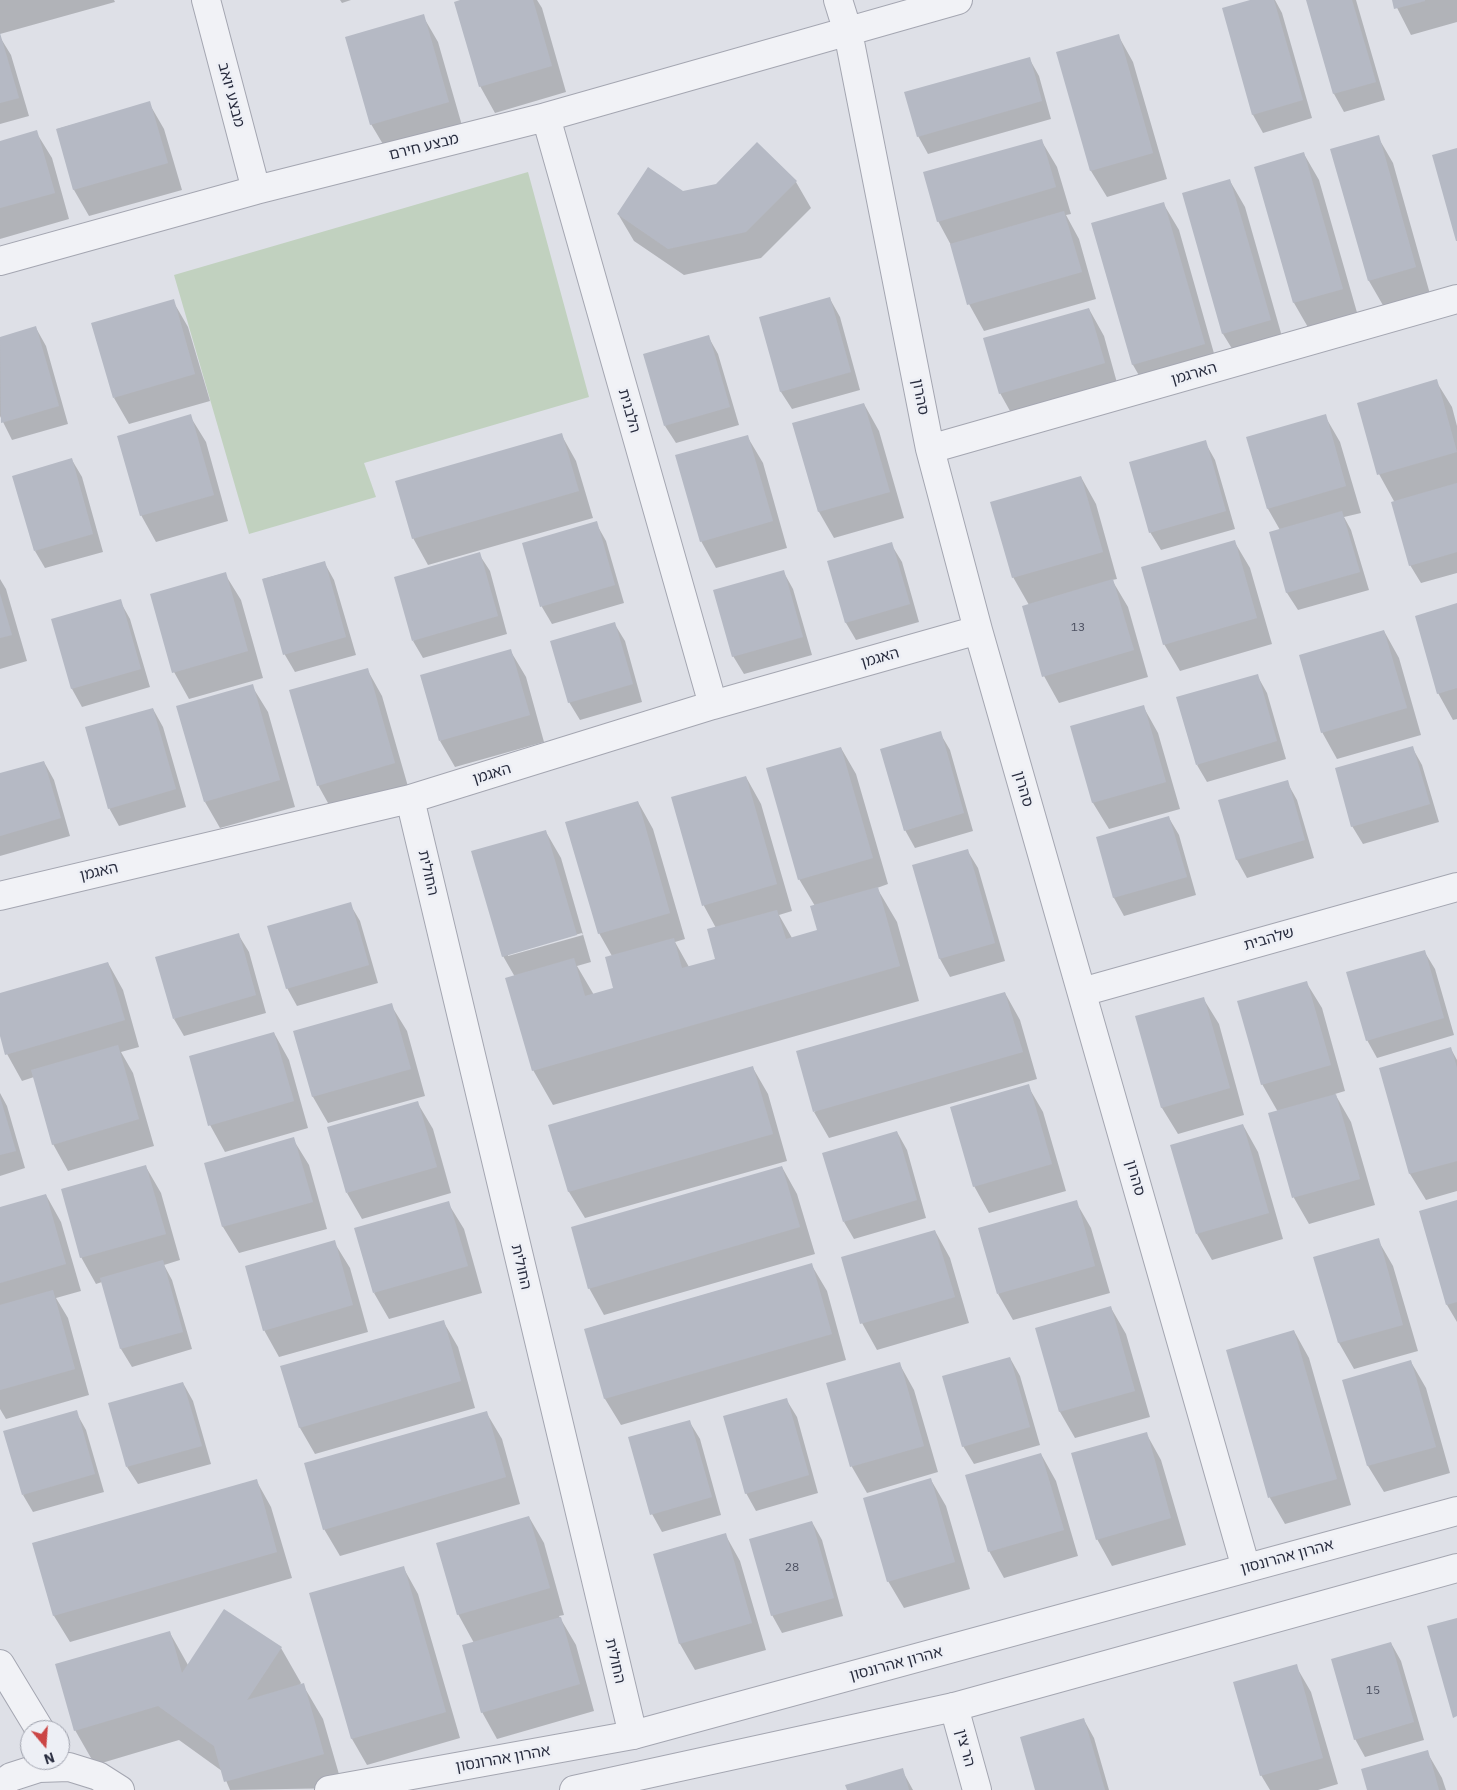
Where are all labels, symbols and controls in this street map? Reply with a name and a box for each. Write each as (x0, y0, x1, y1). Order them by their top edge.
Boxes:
street label: מבצע יואב (214, 61, 248, 129)
street label: מבצע חירם (387, 130, 461, 164)
street label: הארגמן (1169, 359, 1219, 389)
street label: סהרון (908, 377, 932, 417)
street label: הלבנית (614, 387, 644, 435)
house number: 13 (1071, 621, 1085, 635)
street label: האגמן (859, 644, 901, 672)
street label: האגמן (471, 760, 513, 788)
street label: סהרון (1009, 769, 1037, 809)
street label: החולית (414, 849, 442, 897)
street label: האגמן (78, 859, 120, 885)
street label: שלהבית (1242, 923, 1296, 955)
street label: סהרון (1121, 1158, 1149, 1198)
street label: החולית (507, 1243, 535, 1291)
street label: אהרון אהרונסון (1238, 1536, 1336, 1578)
house number: 28 (785, 1561, 799, 1575)
street label: החולית (601, 1637, 629, 1685)
street label: אהרון אהרונסון (847, 1643, 945, 1685)
house number: 15 (1366, 1684, 1380, 1698)
north arrow (20, 1720, 70, 1770)
street label: הר צין (951, 1727, 979, 1769)
street label: אהרון אהרונסון (454, 1742, 552, 1776)
text: N (42, 1748, 57, 1768)

